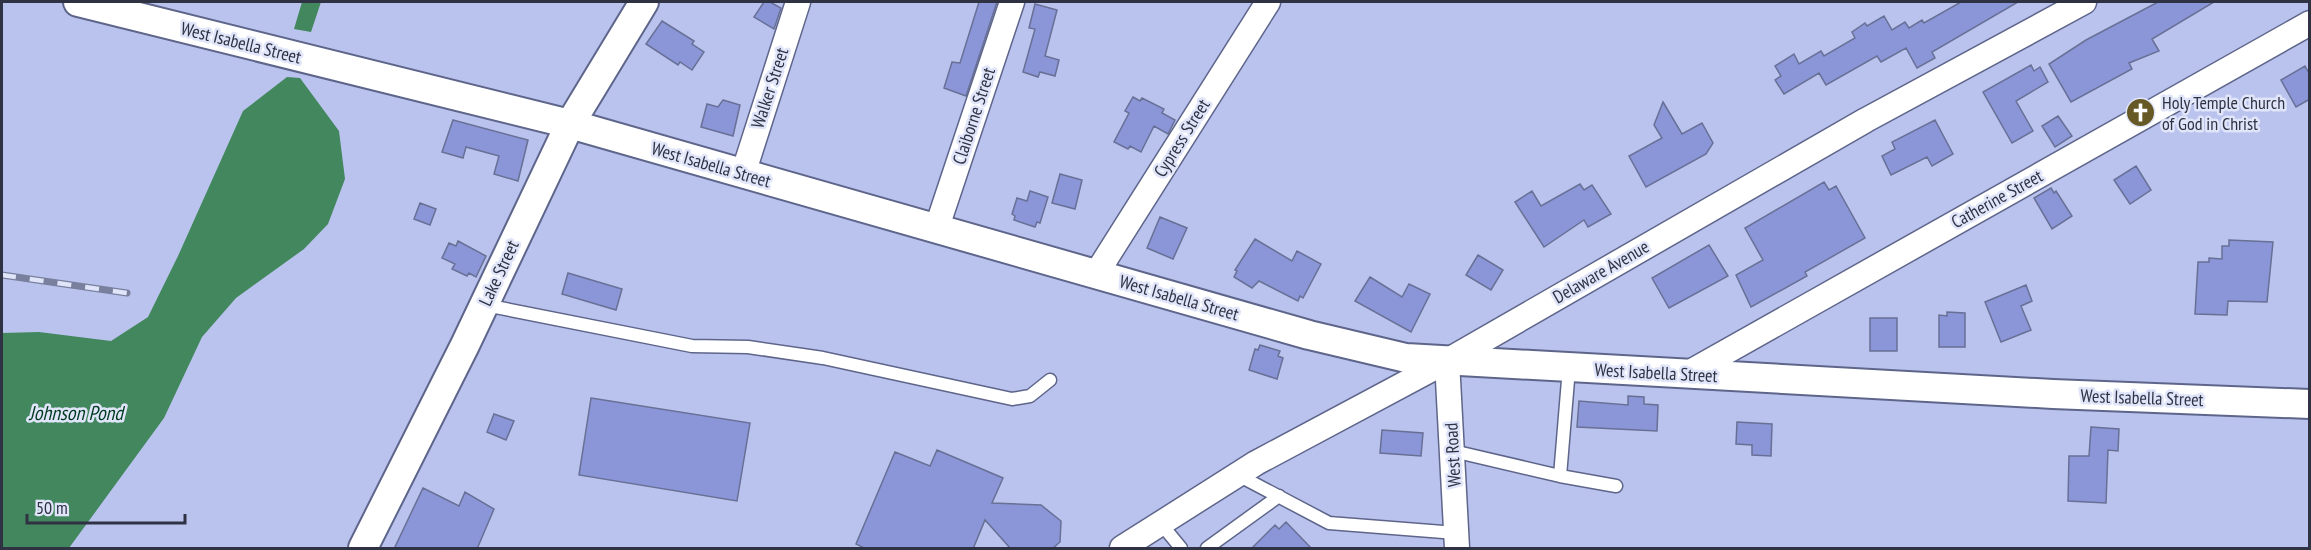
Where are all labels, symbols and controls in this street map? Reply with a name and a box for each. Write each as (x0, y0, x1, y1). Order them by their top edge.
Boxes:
street label: West Isabella Street (179, 16, 304, 69)
street label: Walker Street (746, 45, 793, 131)
street label: Claiborne Street (947, 64, 1000, 167)
place label: Holy Temple Church of God in Christ (2162, 91, 2285, 135)
street label: Cypress Street (1149, 94, 1215, 181)
church icon: Holy Temple Church of God in Christ (2125, 97, 2157, 129)
street label: West Isabella Street (649, 136, 774, 193)
street label: Catherine Street (1947, 164, 2046, 233)
street label: Delaware Avenue (1549, 235, 1653, 308)
street label: Lake Street (473, 236, 524, 309)
street label: West Isabella Street (1117, 269, 1242, 326)
street label: West Isabella Street (1594, 358, 1718, 387)
street label: West Isabella Street (2080, 384, 2204, 411)
water label: Johnson Pond (28, 400, 125, 426)
street label: West Road (1439, 422, 1466, 488)
scale bar (27, 487, 184, 525)
text: 50 m (36, 496, 68, 519)

